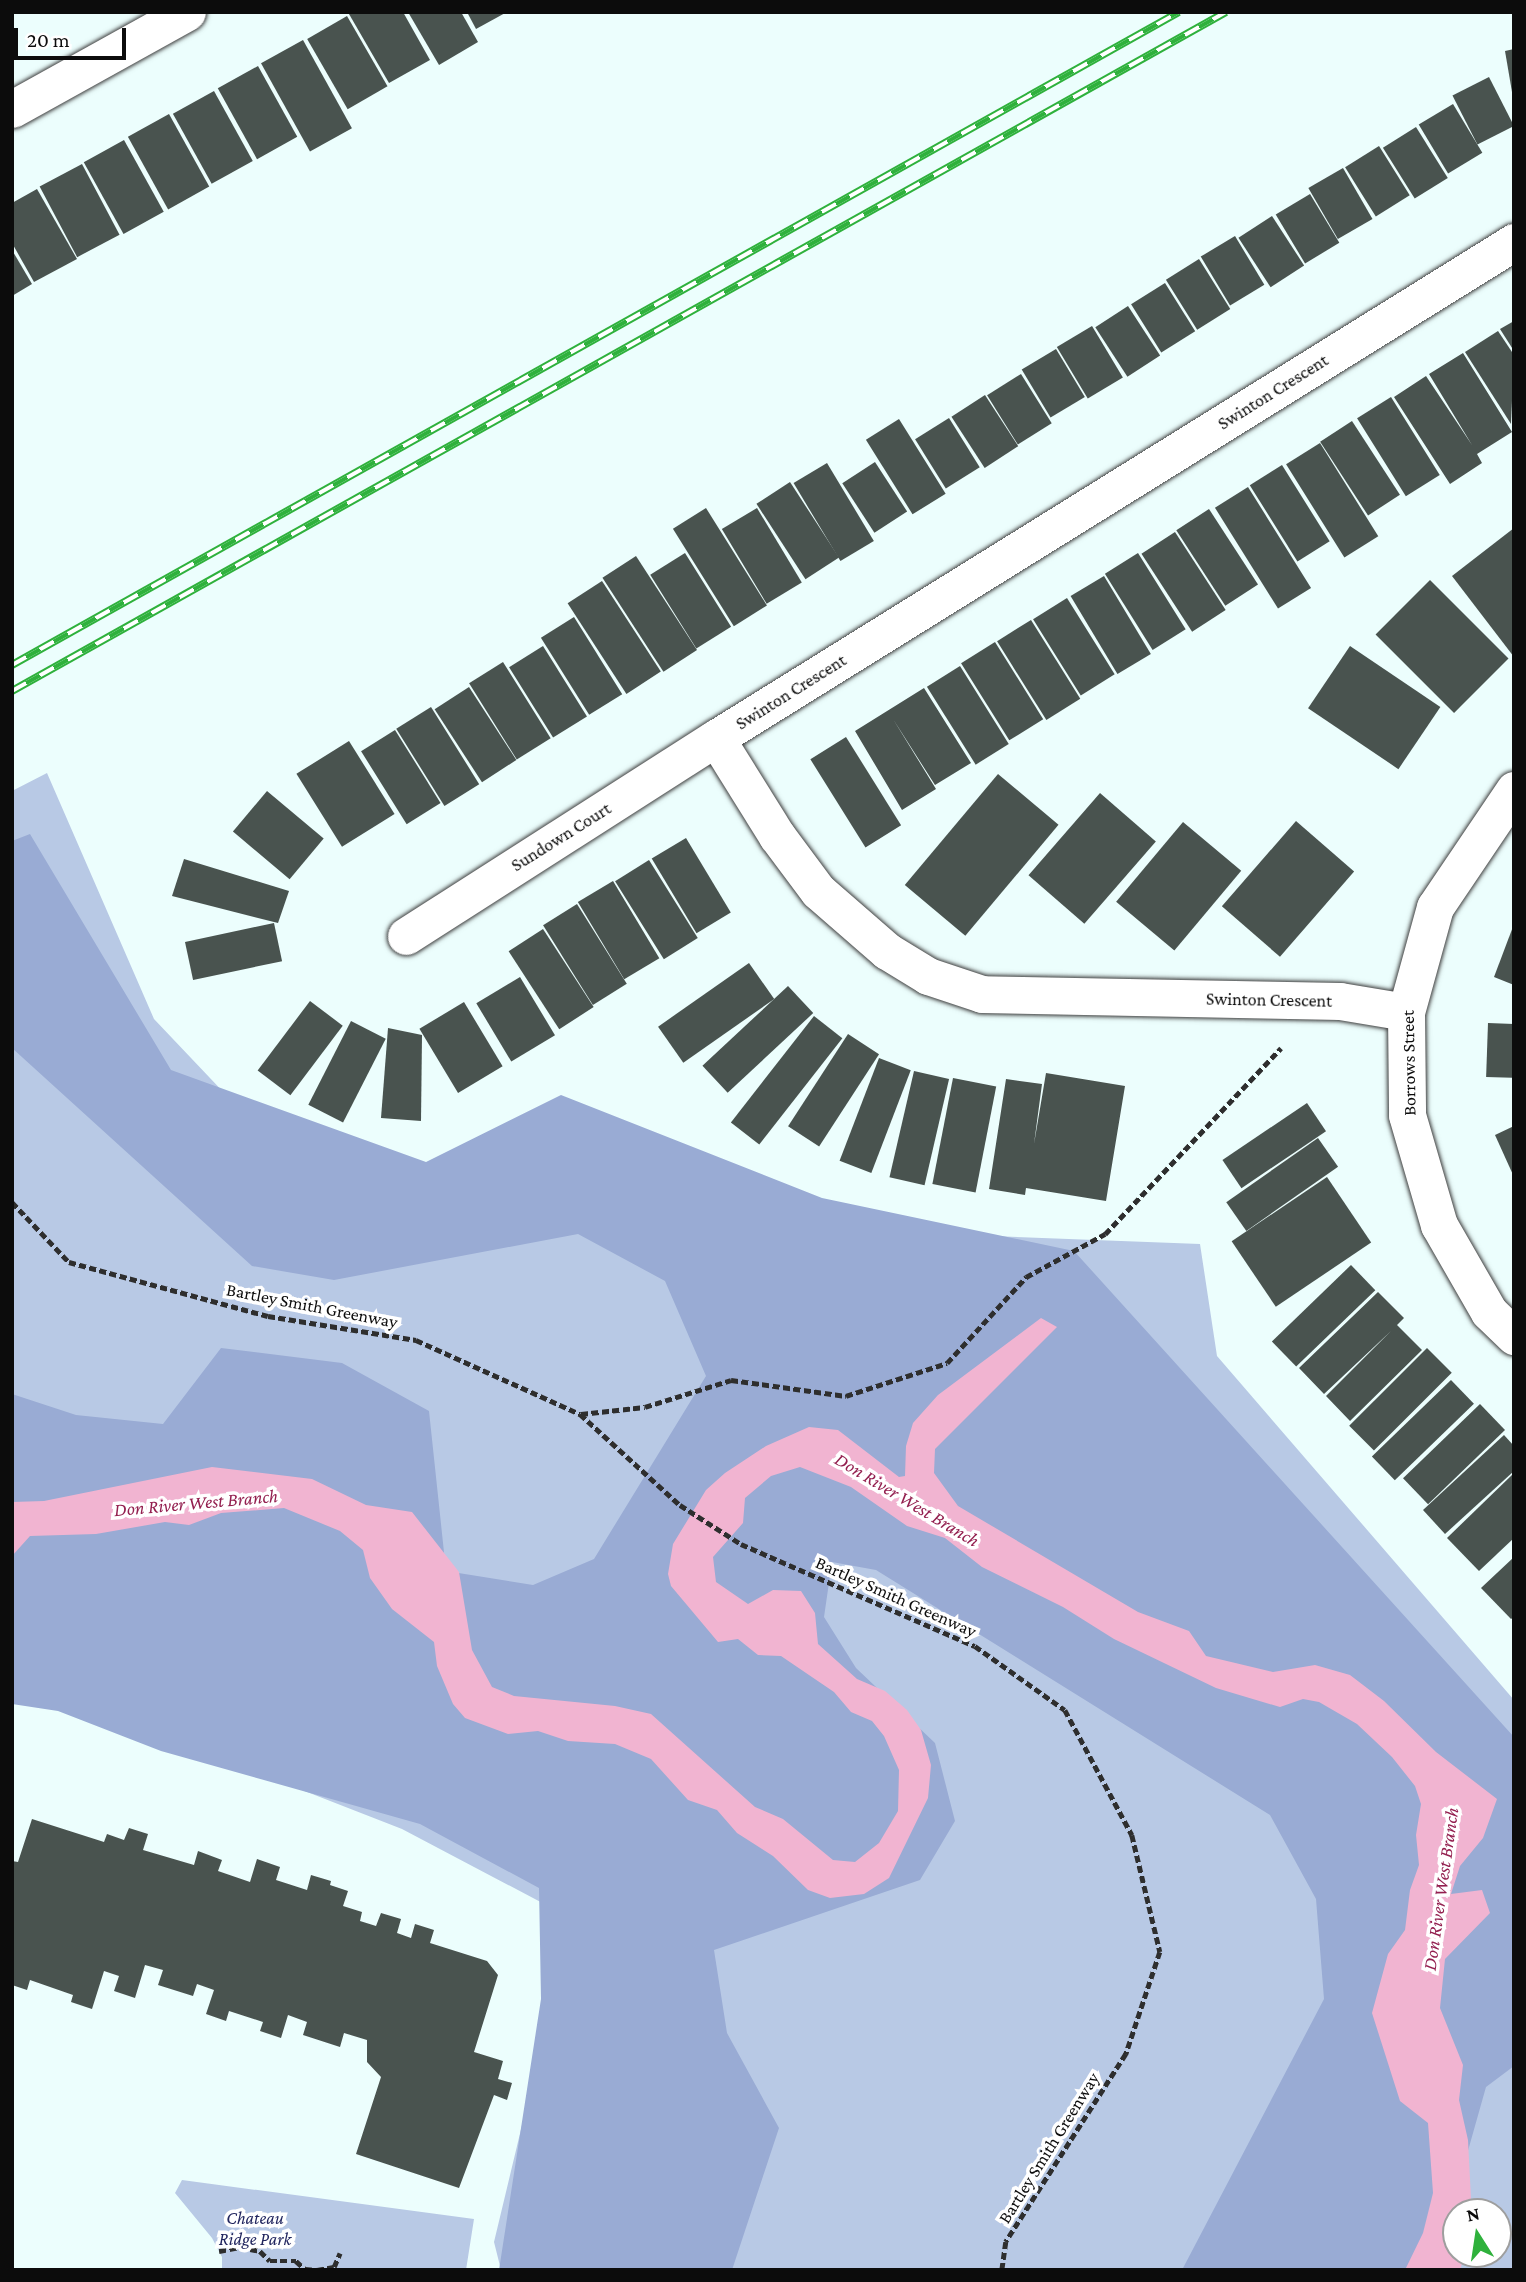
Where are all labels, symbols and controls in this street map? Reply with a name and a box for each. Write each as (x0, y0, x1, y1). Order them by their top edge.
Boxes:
scale bar (18, 14, 130, 58)
text: 20 m (27, 28, 70, 52)
street label: Swinton Crescent (1214, 349, 1332, 435)
street label: Swinton Crescent (732, 649, 850, 735)
street label: Sundown Court (507, 798, 615, 876)
street label: Swinton Crescent (1206, 988, 1332, 1012)
street label: Borrows Street (1397, 1010, 1421, 1116)
street label: Bartley Smith Greenway (225, 1279, 399, 1333)
water label: Don River West Branch (831, 1448, 983, 1552)
water label: Don River West Branch (113, 1484, 279, 1522)
street label: Bartley Smith Greenway (812, 1552, 980, 1642)
water label: Don River West Branch (1418, 1806, 1464, 1972)
street label: Bartley Smith Greenway (994, 2069, 1104, 2227)
north arrow (1442, 2198, 1512, 2268)
text: N (1464, 2202, 1481, 2226)
park label: Chateau Ridge Park (219, 2208, 291, 2250)

